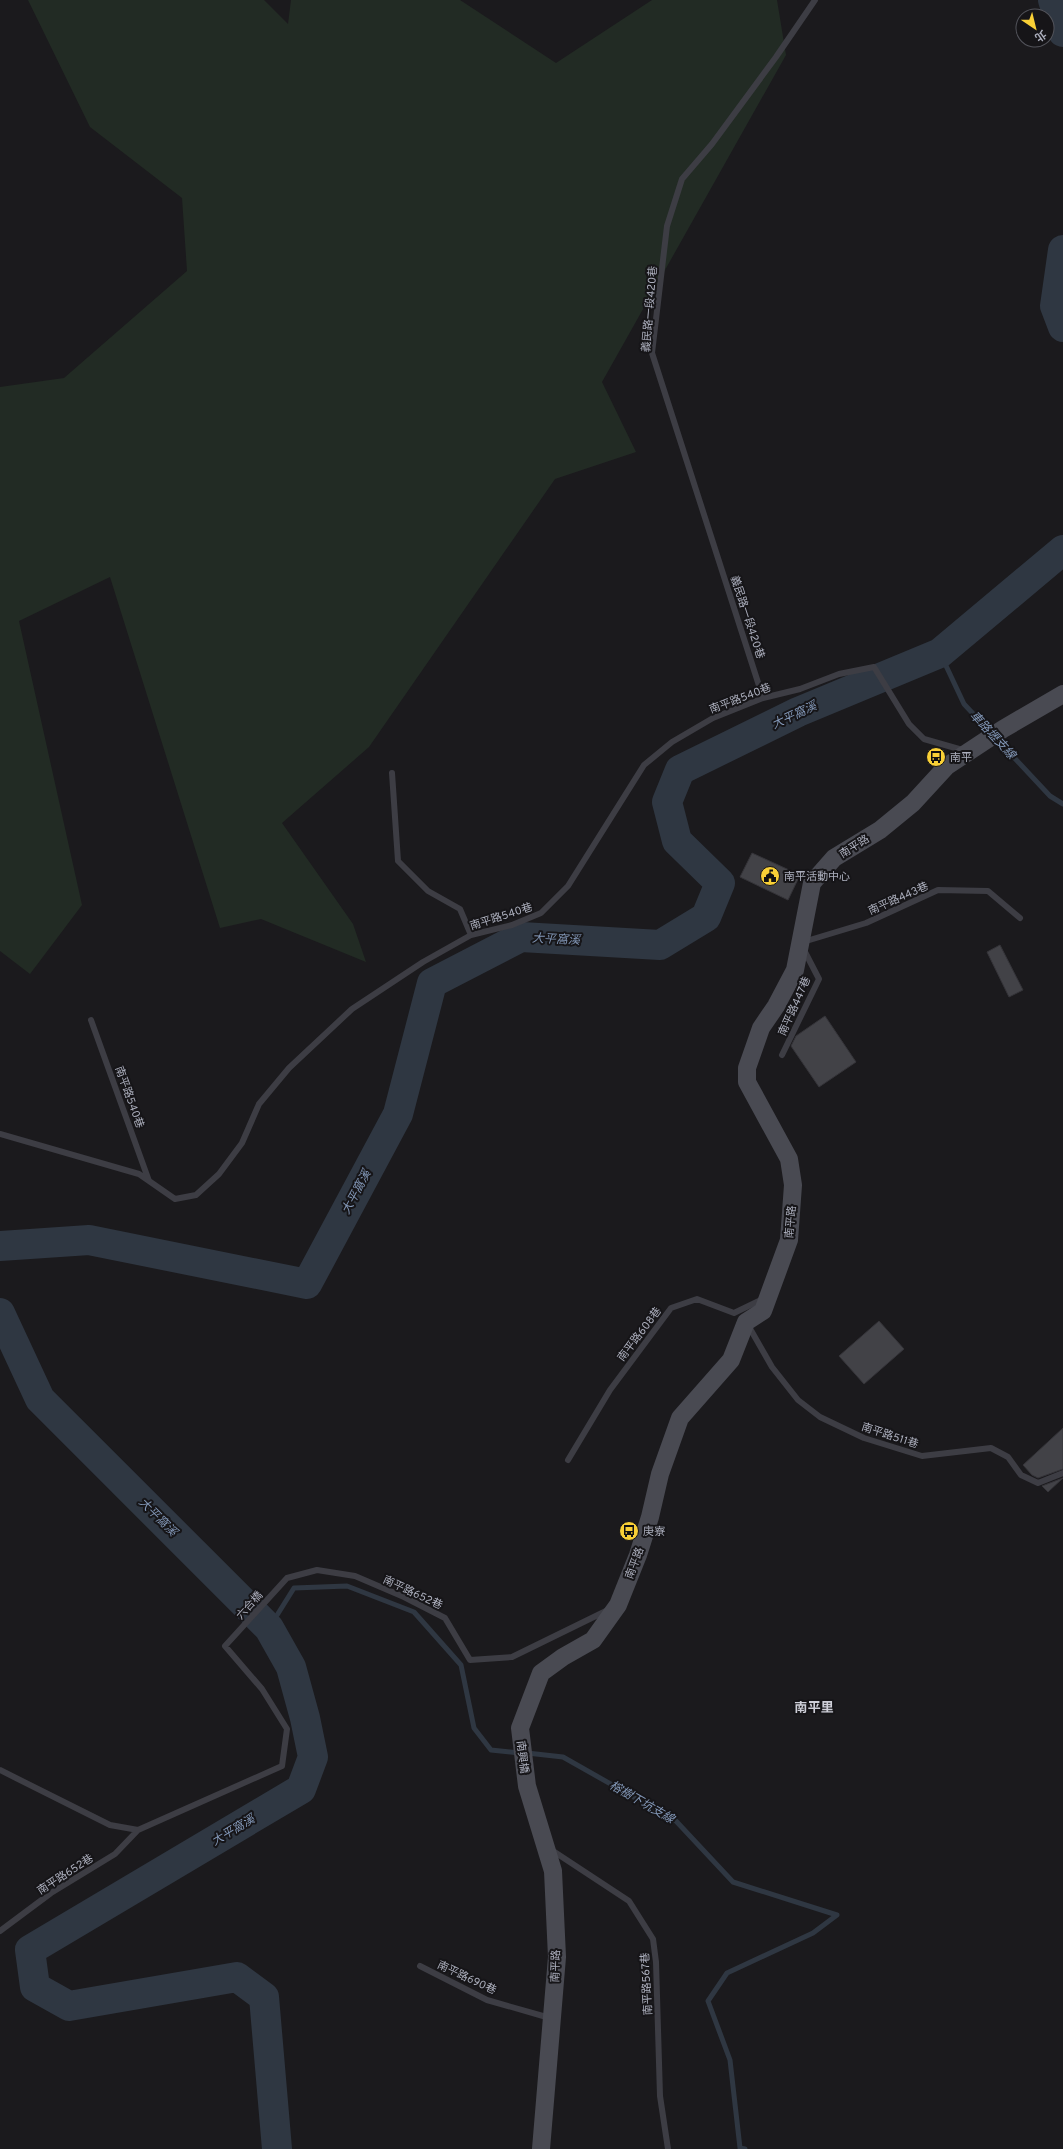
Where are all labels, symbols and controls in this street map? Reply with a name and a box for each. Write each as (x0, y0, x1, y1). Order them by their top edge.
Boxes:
north arrow (1015, 8, 1055, 48)
text: 北 (1032, 26, 1049, 44)
street label: 義民路一段420巷 (639, 265, 661, 353)
street label: 義民路一段420巷 (727, 574, 767, 661)
street label: 南平路540巷 (708, 681, 773, 717)
water label: 大平窩溪 (769, 698, 821, 733)
water label: 車路壢支線 (966, 708, 1020, 765)
bus stop icon: 南平 (925, 746, 947, 768)
place label: 南平 (950, 751, 972, 765)
street label: 南平路 (837, 832, 872, 862)
public building icon: 南平活動中心 (759, 865, 781, 887)
place label: 南平活動中心 (784, 870, 850, 884)
street label: 南平路443巷 (866, 879, 931, 918)
street label: 南平路540巷 (468, 900, 534, 934)
water label: 大平窩溪 (532, 931, 582, 949)
street label: 南平路447巷 (776, 975, 814, 1038)
street label: 南平路540巷 (111, 1064, 147, 1130)
water label: 大平窩溪 (339, 1166, 376, 1217)
street label: 南平路 (783, 1205, 799, 1239)
street label: 南平路608巷 (615, 1305, 665, 1365)
street label: 南平路511巷 (859, 1420, 920, 1452)
water label: 大平窩溪 (135, 1495, 181, 1542)
bus stop icon: 庚寮 (618, 1520, 640, 1542)
place label: 庚寮 (643, 1525, 665, 1539)
street label: 南平路 (623, 1545, 647, 1581)
street label: 南平路652巷 (381, 1573, 445, 1613)
street label: 六合橋 (234, 1589, 266, 1623)
district label: 南平里 (794, 1701, 834, 1717)
street label: 南興橋 (513, 1740, 531, 1774)
water label: 榕樹下坑支線 (606, 1778, 678, 1829)
water label: 大平窩溪 (209, 1811, 260, 1850)
street label: 南平路652巷 (35, 1852, 96, 1898)
street label: 南平路 (548, 1949, 564, 1983)
street label: 南平路567巷 (638, 1952, 656, 2016)
street label: 南平路690巷 (435, 1958, 498, 1998)

